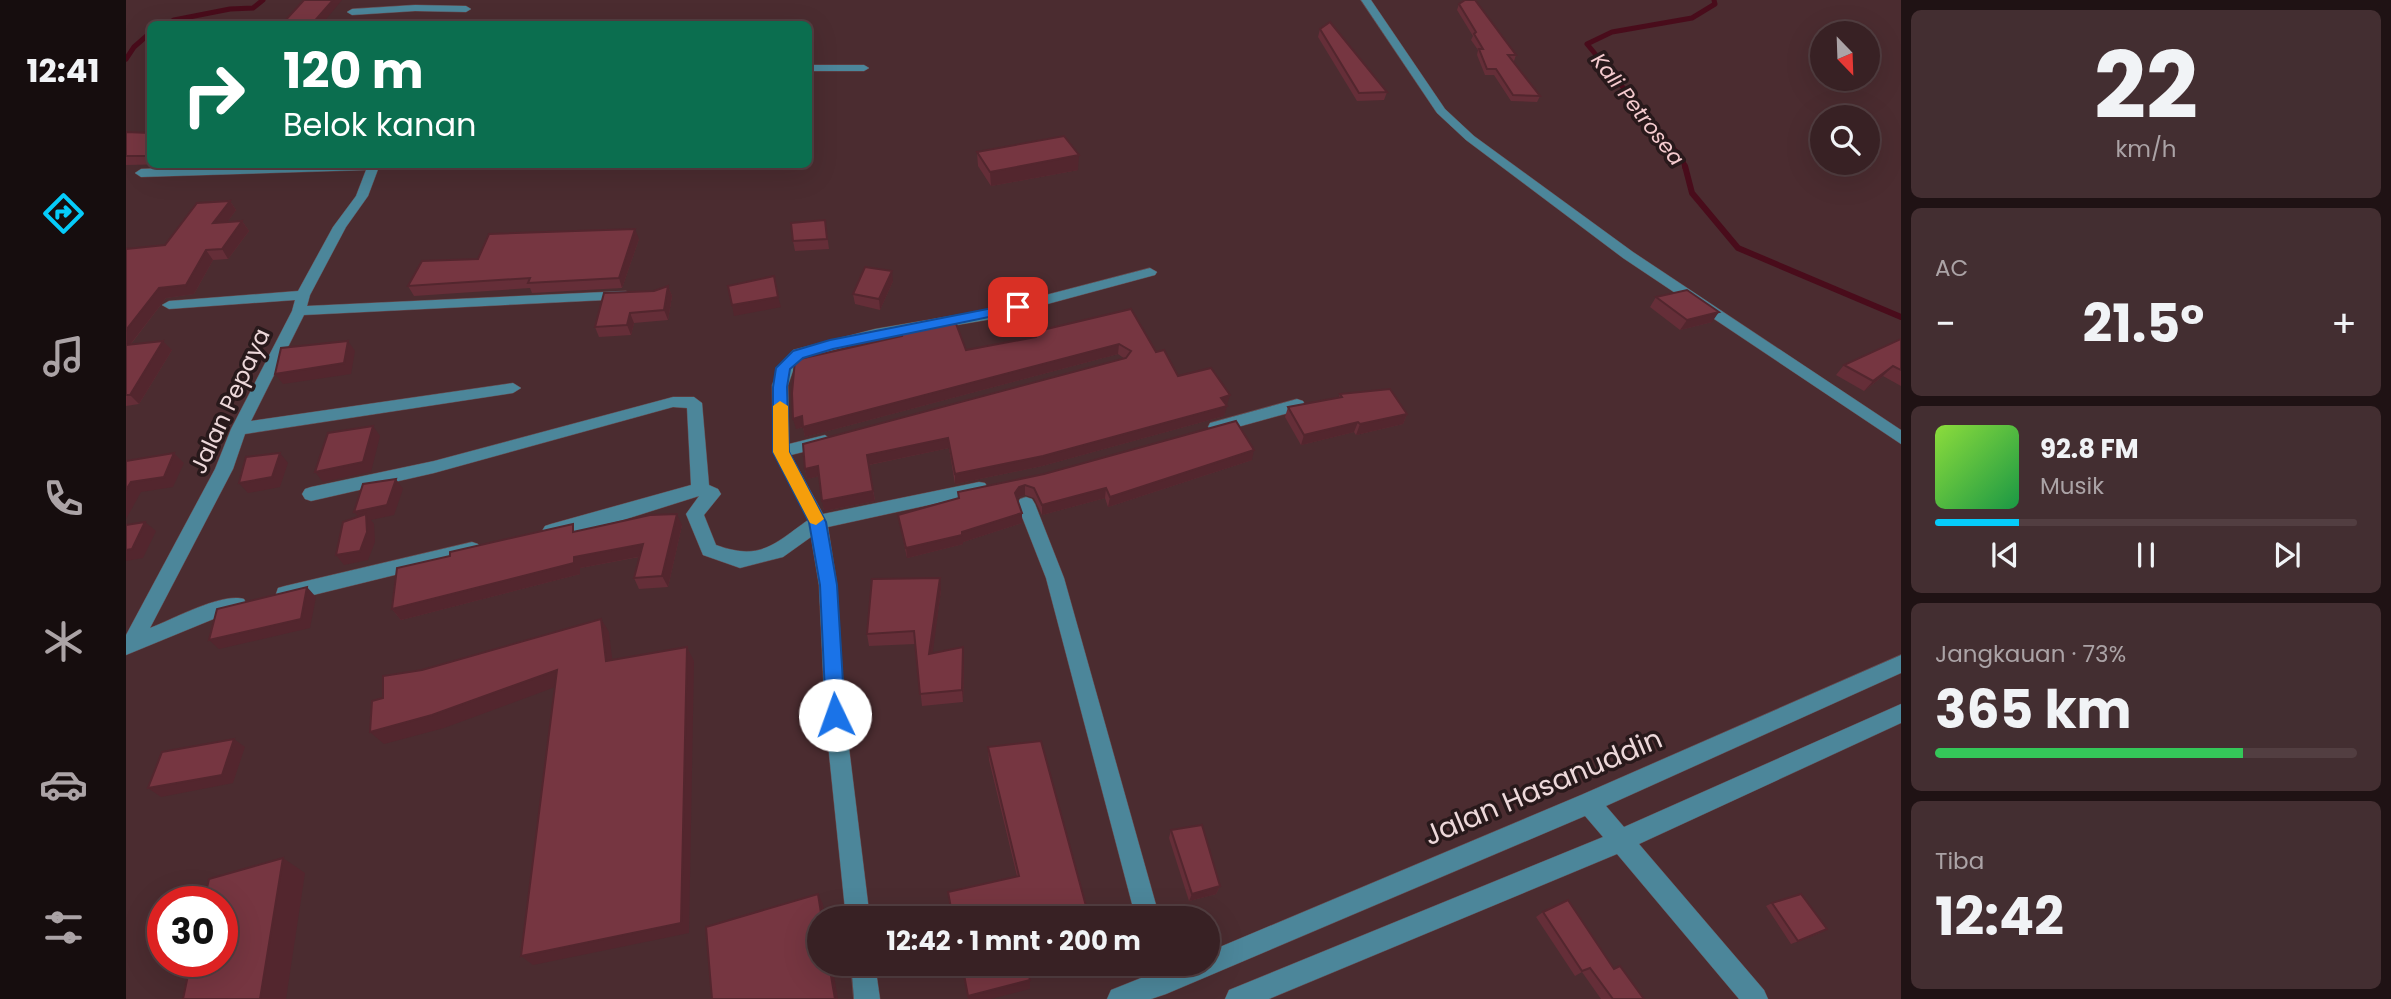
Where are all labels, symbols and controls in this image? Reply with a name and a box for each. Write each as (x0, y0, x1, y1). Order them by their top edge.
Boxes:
north arrow (1810, 21, 1880, 91)
map controls (1810, 21, 1880, 175)
text: 22 (2094, 22, 2198, 150)
text: 120 m (283, 37, 424, 105)
water label: Kali Petrosea (1585, 47, 1691, 171)
text: 12:41 (26, 48, 100, 93)
icon: right (168, 49, 259, 140)
text: Belok kanan (283, 102, 477, 147)
button: search (1810, 105, 1880, 175)
text: km/h (2115, 133, 2177, 165)
icon: directions (39, 189, 88, 238)
text: AC (1935, 252, 1968, 284)
pin (988, 277, 1048, 337)
text: 21.5° (2083, 287, 2204, 360)
icon: arrive (999, 288, 1037, 326)
text: − (1935, 297, 1956, 350)
text: + (2331, 297, 2357, 350)
street label: Jalan Pepaya (182, 323, 278, 479)
icon: music (39, 332, 88, 381)
text: 92.8 FM (2040, 431, 2139, 467)
text: Musik (2040, 470, 2104, 502)
icon: phone (39, 474, 88, 523)
icon: previous (1986, 536, 2024, 574)
icon: pause (2127, 536, 2165, 574)
icon: next (2268, 536, 2306, 574)
icon: climate (39, 617, 88, 666)
text: Jangkauan · 73% (1935, 638, 2126, 670)
text: 365 km (1935, 673, 2132, 746)
position arrow (798, 678, 872, 752)
street label: Jalan Hasanuddin (1418, 719, 1668, 855)
icon: car (39, 760, 88, 809)
text: Tiba (1935, 845, 1984, 877)
text: 12:42 (1935, 880, 2064, 953)
speed limit sign: 30 (147, 886, 238, 977)
icon: filters (39, 903, 88, 952)
text: 12:42 · 1 mnt · 200 m (886, 923, 1141, 959)

